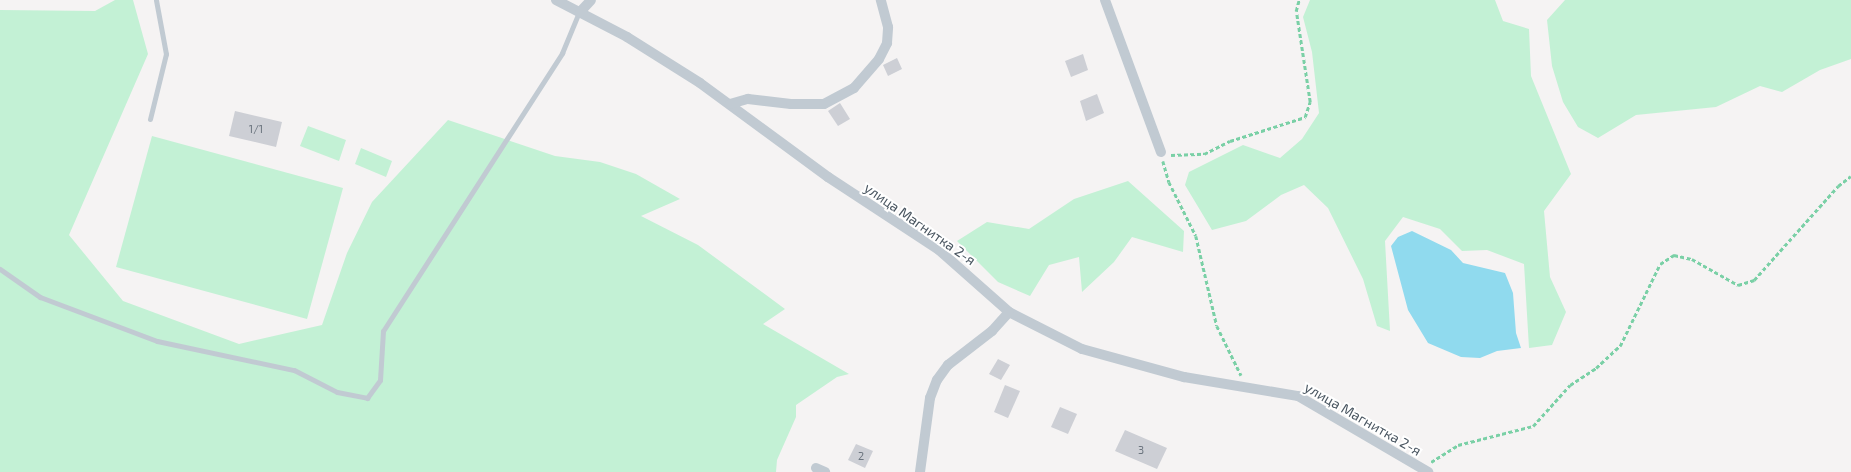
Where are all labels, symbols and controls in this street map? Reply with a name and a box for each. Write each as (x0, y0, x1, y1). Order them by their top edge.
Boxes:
house number: 1/1 (249, 122, 263, 136)
street label: улица Магнитка 2-я (861, 179, 979, 269)
street label: улица Магнитка 2-я (1302, 379, 1424, 459)
house number: 3 (1138, 443, 1144, 457)
house number: 2 (858, 449, 864, 463)

